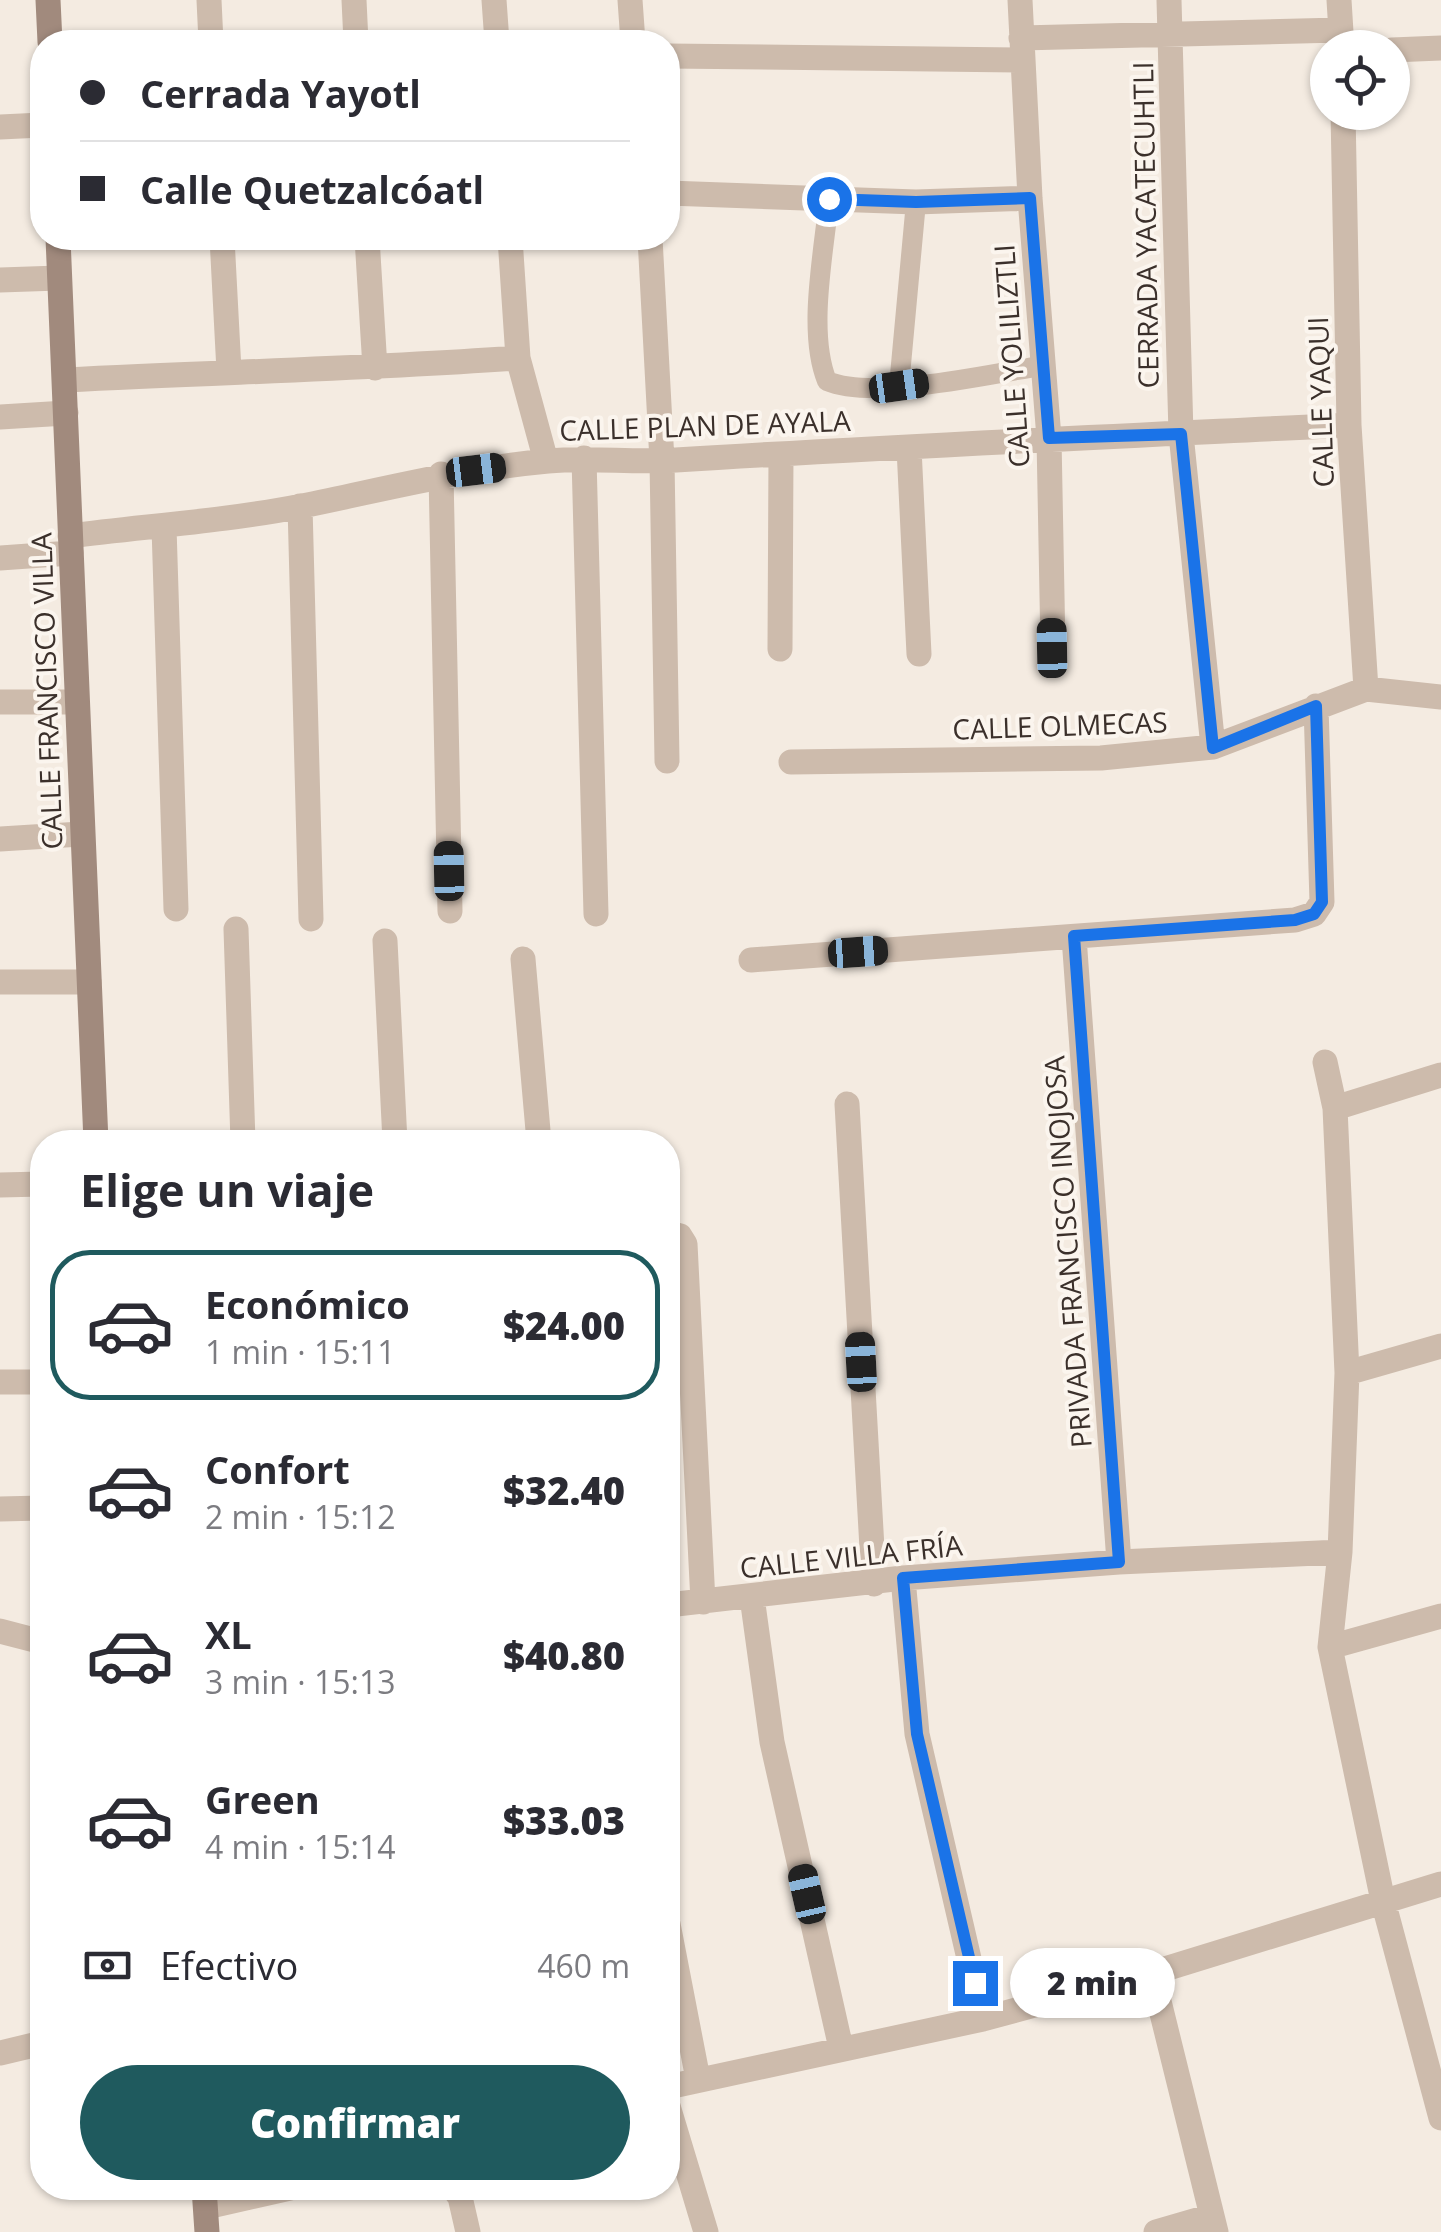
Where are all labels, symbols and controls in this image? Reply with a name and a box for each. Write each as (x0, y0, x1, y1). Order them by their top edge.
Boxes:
map controls (1310, 30, 1410, 130)
button: locate (1310, 30, 1410, 130)
street label: CERRADA YACATECUHTLI (1123, 61, 1167, 389)
text: Cerrada Yayotl (140, 67, 421, 119)
text: Calle Quetzalcóatl (140, 163, 484, 215)
route start (807, 177, 852, 222)
street label: CALLE YOLILIZTLI (984, 243, 1038, 469)
street label: CALLE YAQUI (1298, 316, 1342, 488)
car (867, 367, 931, 405)
street label: CALLE PLAN DE AYALA (559, 401, 852, 449)
car (444, 451, 508, 489)
street label: CALLE FRANCISCO VILLA (21, 532, 71, 850)
car (1036, 618, 1068, 678)
street label: CALLE OLMECAS (952, 702, 1168, 748)
car (433, 841, 465, 901)
car (827, 935, 889, 969)
street label: PRIVADA FRANCISCO INOJOSA (1034, 1055, 1100, 1449)
text: Elige un viaje (80, 1159, 374, 1220)
text: Económico (205, 1278, 410, 1330)
icon: car (85, 1280, 175, 1370)
text: $24.00 (503, 1299, 625, 1351)
text: 1 min · 15:11 (205, 1330, 396, 1373)
car (844, 1331, 878, 1393)
text: Confort (205, 1443, 350, 1495)
icon: car (85, 1445, 175, 1535)
text: $32.40 (503, 1464, 625, 1516)
text: 2 min · 15:12 (205, 1495, 396, 1538)
street label: CALLE VILLA FRÍA (738, 1525, 964, 1587)
text: XL (205, 1608, 252, 1660)
icon: car (85, 1610, 175, 1700)
text: $40.80 (503, 1629, 625, 1681)
text: 3 min · 15:13 (205, 1660, 396, 1703)
text: Green (205, 1773, 320, 1825)
icon: car (85, 1775, 175, 1865)
text: $33.03 (503, 1794, 625, 1846)
text: 4 min · 15:14 (205, 1825, 396, 1868)
car (786, 1861, 828, 1927)
icon: cash (80, 1938, 135, 1993)
text: Efectivo (160, 1939, 298, 1991)
text: 460 m (537, 1944, 630, 1987)
callout: 2 min (1010, 1948, 1175, 2018)
route end (953, 1961, 998, 2006)
text: 2 min (1047, 1961, 1138, 2004)
button: Confirmar (80, 2065, 630, 2180)

